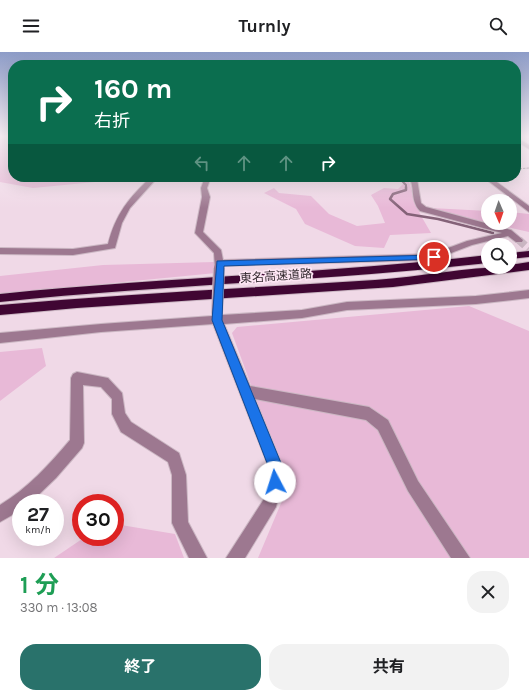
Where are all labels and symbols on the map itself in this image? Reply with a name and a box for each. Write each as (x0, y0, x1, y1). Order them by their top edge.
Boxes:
north arrow (481, 194, 517, 230)
pin (417, 240, 451, 274)
street label: 東名高速道路 (240, 267, 312, 285)
position arrow (254, 461, 296, 503)
speed limit sign: 30 (72, 494, 124, 546)

